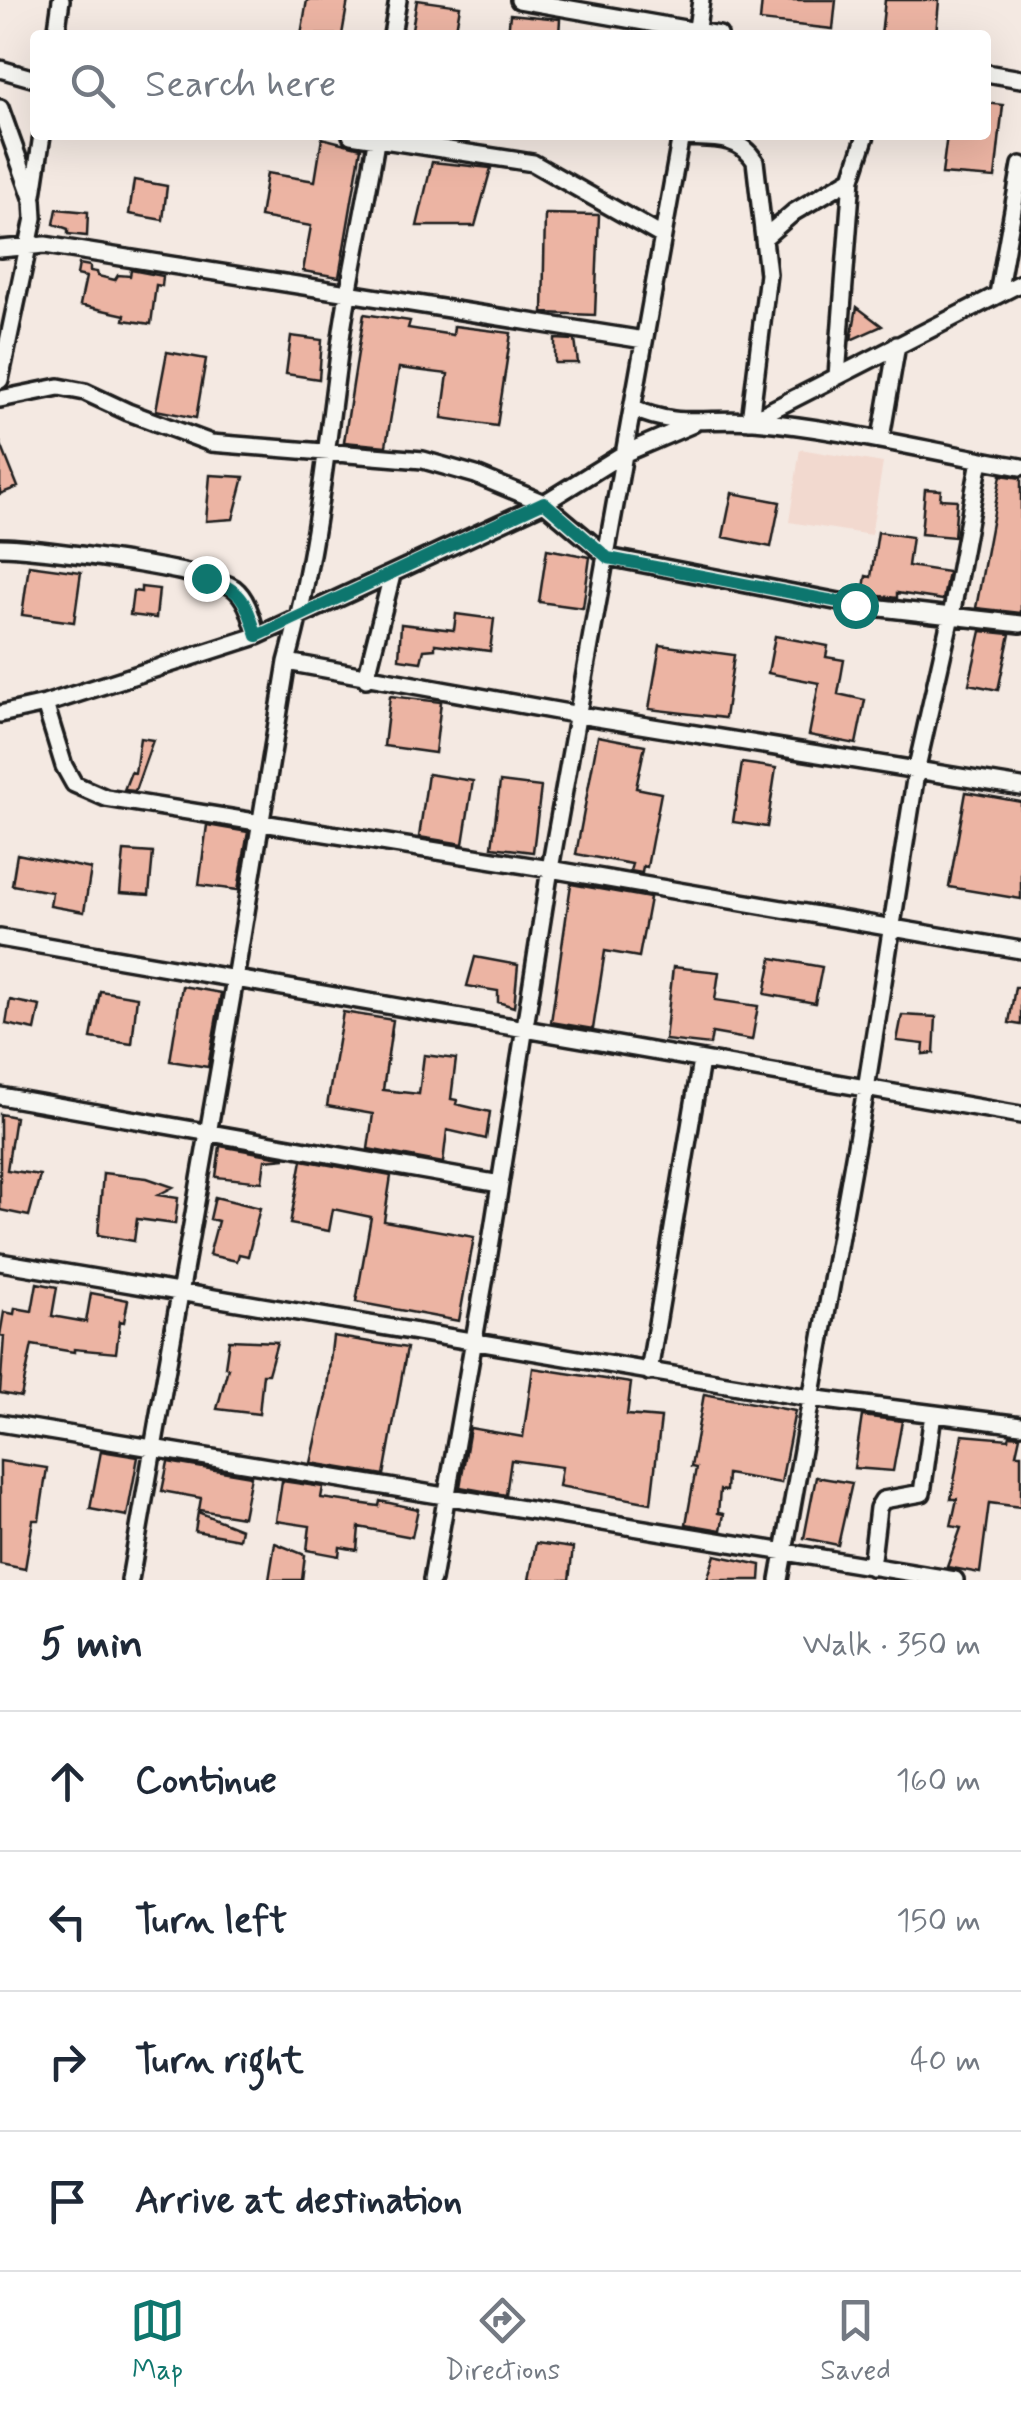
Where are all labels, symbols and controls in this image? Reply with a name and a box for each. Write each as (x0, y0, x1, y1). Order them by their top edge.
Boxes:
search box (30, 30, 991, 140)
icon: search (65, 58, 120, 113)
text: Search here (145, 61, 336, 110)
route end (184, 556, 230, 602)
route start (833, 583, 879, 629)
text: 5 min (40, 1618, 143, 1673)
text: Walk · 350 m (802, 1624, 981, 1666)
icon: ahead (40, 1754, 95, 1809)
text: Continue (135, 1757, 277, 1806)
text: 160 m (896, 1760, 981, 1802)
icon: left (40, 1894, 95, 1949)
text: Turn left (135, 1897, 287, 1946)
text: 150 m (896, 1900, 981, 1942)
icon: right (40, 2034, 95, 2089)
text: Turn right (135, 2037, 304, 2086)
text: 40 m (910, 2040, 981, 2082)
icon: arrive (40, 2174, 95, 2229)
text: Arrive at destination (135, 2177, 462, 2226)
tab: Map (130, 2293, 185, 2390)
tab: Directions (445, 2293, 560, 2390)
tab: Saved (820, 2293, 891, 2390)

